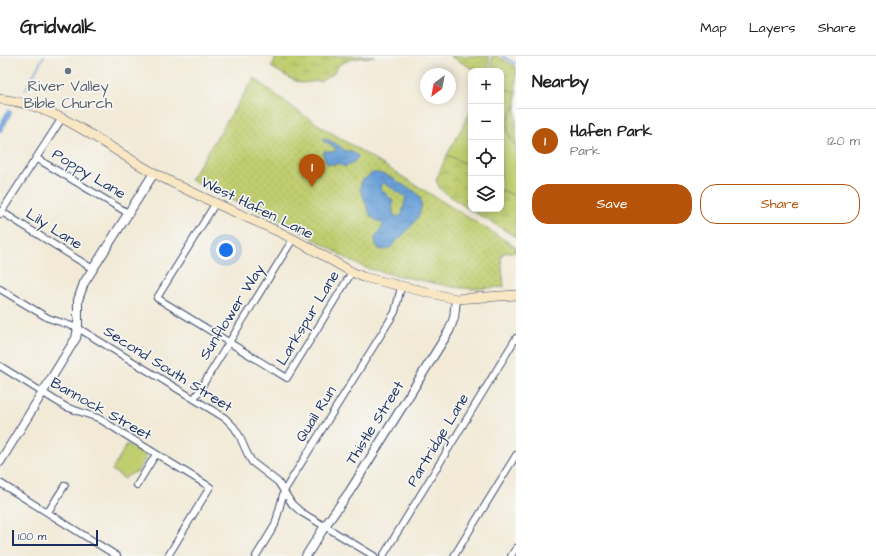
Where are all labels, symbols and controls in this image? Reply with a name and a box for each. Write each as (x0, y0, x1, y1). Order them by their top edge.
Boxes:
text: Gridwalk (20, 14, 96, 41)
text: Map (700, 18, 727, 38)
text: Layers (749, 18, 796, 38)
text: Share (818, 18, 856, 38)
marker: River Valley Bible Church (63, 66, 73, 76)
north arrow (420, 68, 456, 104)
map controls (468, 68, 504, 212)
button: + (468, 68, 504, 104)
text: Nearby (532, 70, 589, 94)
place label: River Valley Bible Church (24, 76, 113, 114)
button: − (468, 104, 504, 140)
text: Hafen Park (570, 121, 652, 142)
text: 1 (544, 132, 546, 150)
text: 120 m (827, 132, 860, 150)
button: locate (468, 140, 504, 176)
text: Park (570, 142, 600, 160)
street label: Poppy Lane (48, 144, 130, 205)
pin: 1 (299, 154, 325, 187)
street label: West Hafen Lane (197, 172, 317, 244)
button: layers (468, 176, 504, 212)
button: Save (532, 184, 692, 224)
button: Share (700, 184, 860, 224)
street label: Lily Lane (21, 203, 86, 255)
your location (216, 240, 236, 260)
street label: Sunflower Way (194, 260, 271, 364)
street label: Larkspur Lane (271, 267, 345, 369)
street label: Second South Street (100, 321, 236, 417)
street label: Bannock Street (47, 372, 155, 446)
street label: Thistle Street (341, 377, 409, 469)
street label: Quail Run (291, 382, 342, 446)
street label: Partridge Lane (402, 389, 475, 491)
scale bar (12, 528, 98, 547)
text: 100 m (18, 529, 46, 544)

